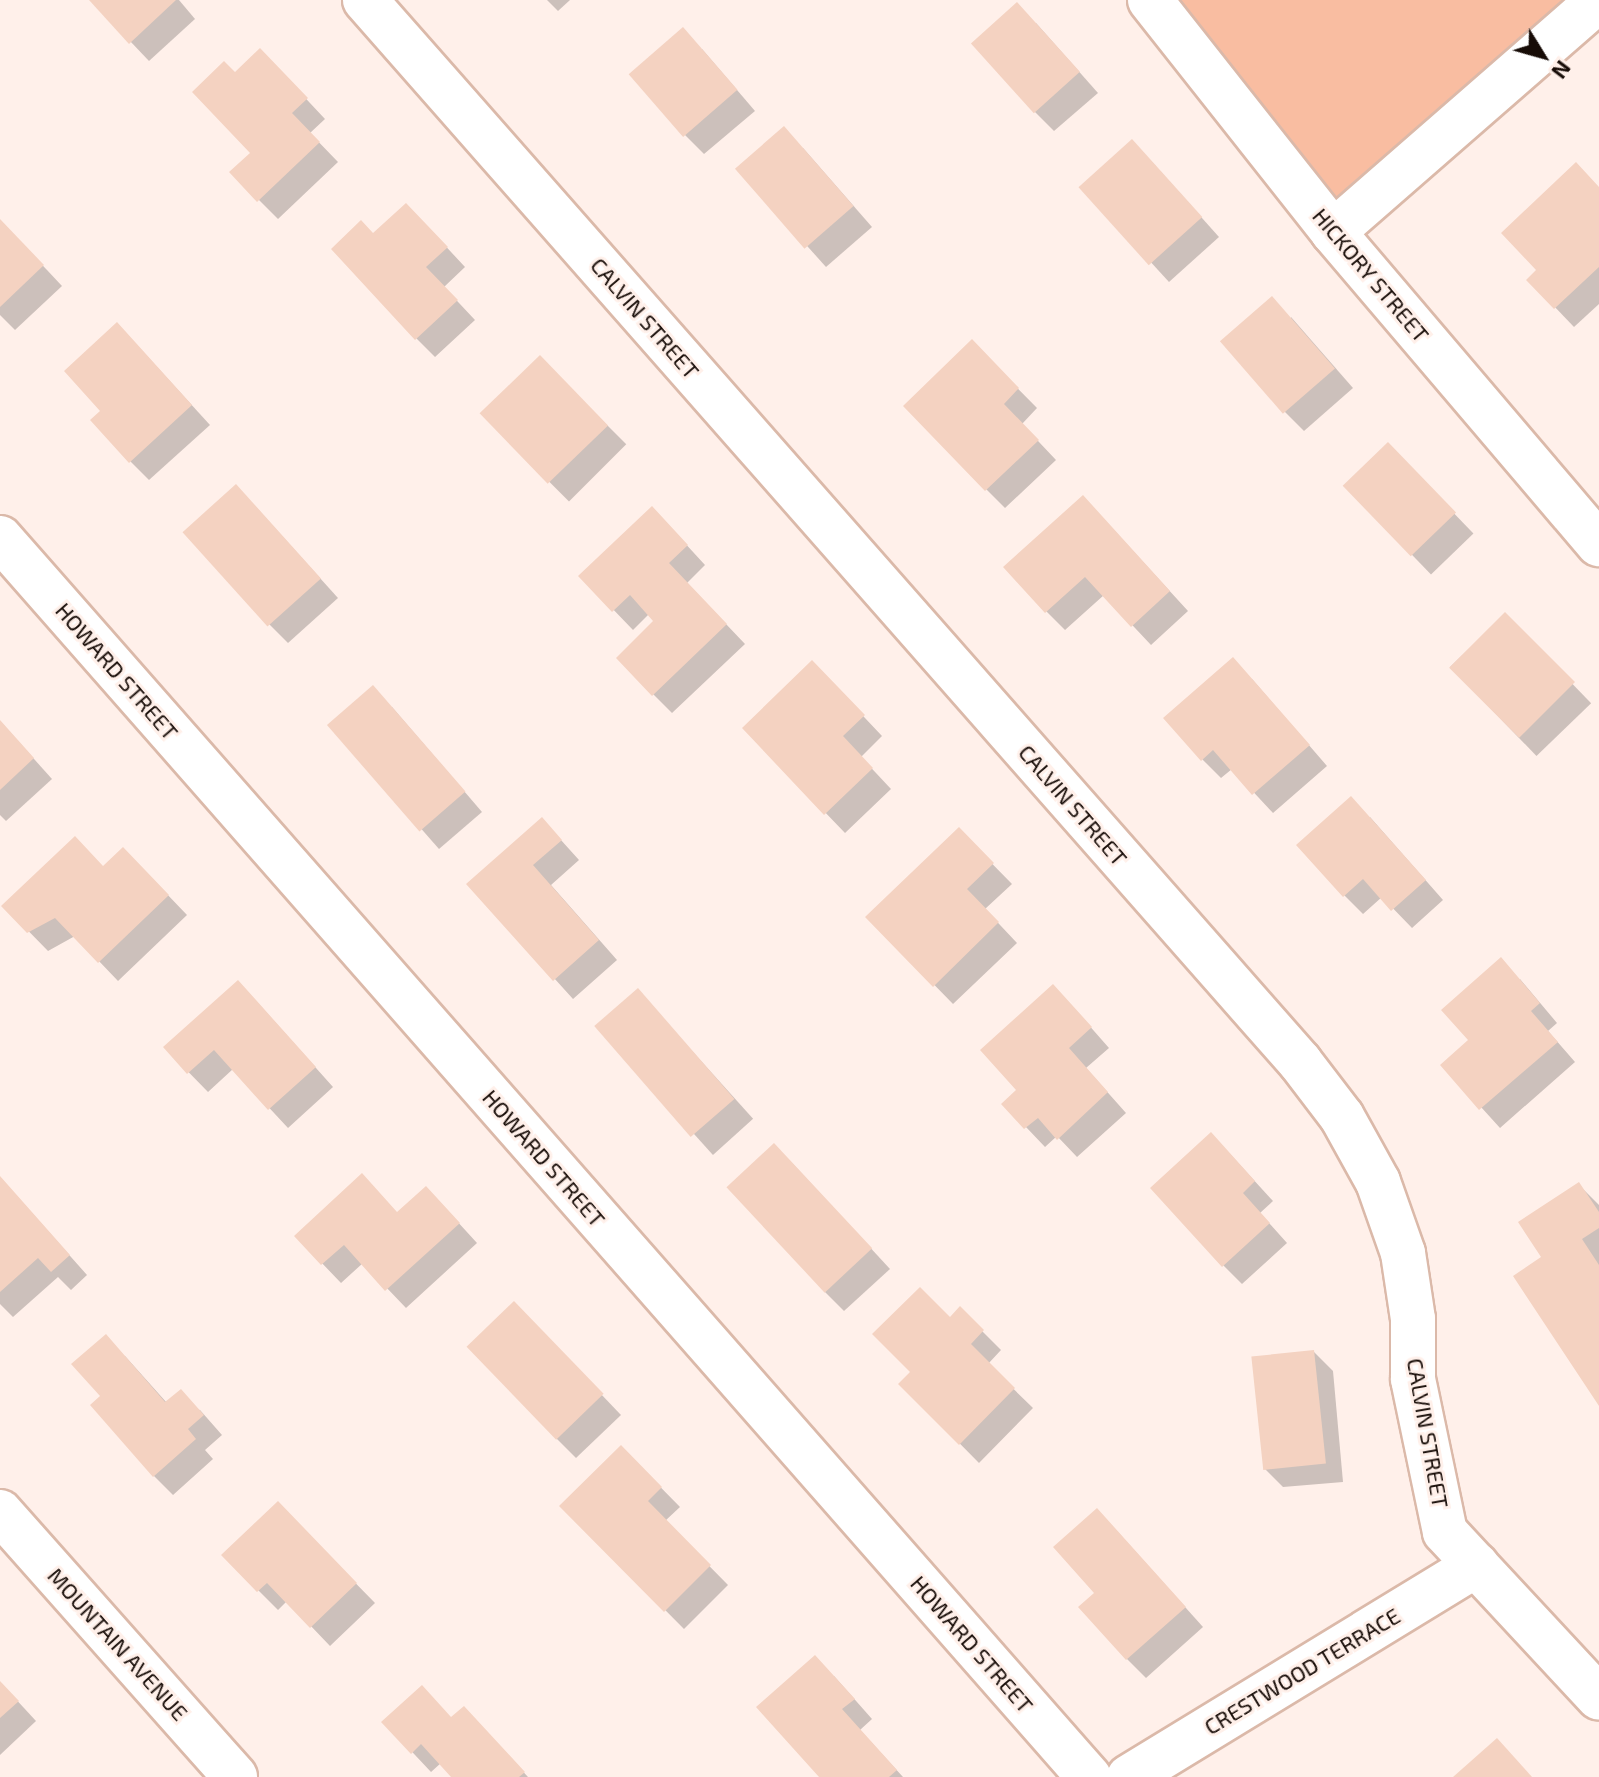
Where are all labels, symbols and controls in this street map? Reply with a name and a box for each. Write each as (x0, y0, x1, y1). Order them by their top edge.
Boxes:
north arrow (1503, 16, 1583, 96)
text: N (1547, 56, 1577, 85)
street label: HICKORY STREET (1307, 202, 1435, 348)
street label: CALVIN STREET (585, 252, 705, 384)
street label: HOWARD STREET (50, 597, 184, 745)
street label: CALVIN STREET (1013, 739, 1133, 871)
street label: HOWARD STREET (477, 1084, 611, 1232)
street label: CALVIN STREET (1402, 1356, 1454, 1510)
street label: MOUNTAIN AVENUE (42, 1562, 194, 1726)
street label: HOWARD STREET (905, 1570, 1039, 1718)
street label: CRESTWOOD TERRACE (1199, 1602, 1405, 1740)

